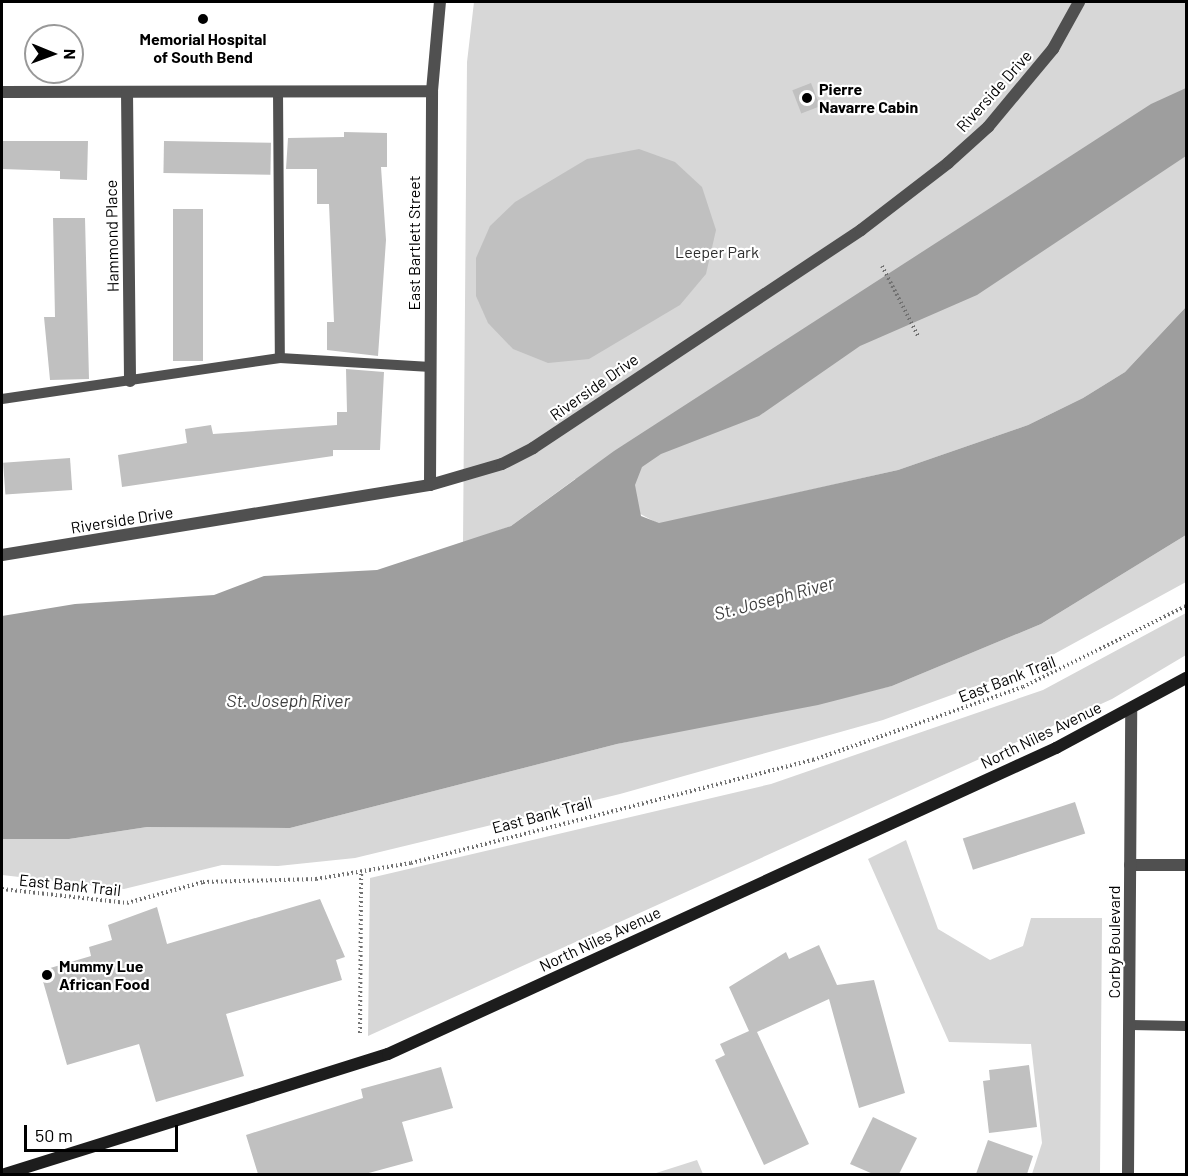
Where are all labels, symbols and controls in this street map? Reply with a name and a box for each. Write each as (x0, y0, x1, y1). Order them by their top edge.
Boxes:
marker: Memorial Hospital of South Bend (194, 10, 212, 28)
north arrow (24, 24, 84, 84)
place label: Memorial Hospital of South Bend (140, 29, 266, 67)
street label: Riverside Drive (952, 46, 1036, 136)
text: N (61, 49, 80, 60)
place label: Pierre Navarre Cabin (819, 79, 918, 117)
marker: Pierre Navarre Cabin (800, 91, 814, 105)
street label: East Bartlett Street (404, 175, 424, 311)
street label: Hammond Place (101, 180, 123, 292)
park label: Leeper Park (675, 242, 759, 262)
street label: Riverside Drive (546, 349, 642, 425)
street label: Riverside Drive (69, 502, 175, 538)
water label: St. Joseph River (712, 572, 836, 624)
street label: East Bank Trail (956, 652, 1058, 706)
water label: St. Joseph River (226, 689, 350, 711)
street label: North Niles Avenue (978, 697, 1104, 773)
street label: East Bank Trail (490, 792, 594, 838)
street label: East Bank Trail (18, 870, 122, 900)
street label: Corby Boulevard (1104, 886, 1124, 998)
street label: North Niles Avenue (536, 902, 664, 976)
place label: Mummy Lue African Food (59, 956, 150, 994)
marker: Mummy Lue African Food (40, 968, 54, 982)
scale bar (27, 1113, 182, 1151)
text: 50 m (35, 1124, 73, 1146)

